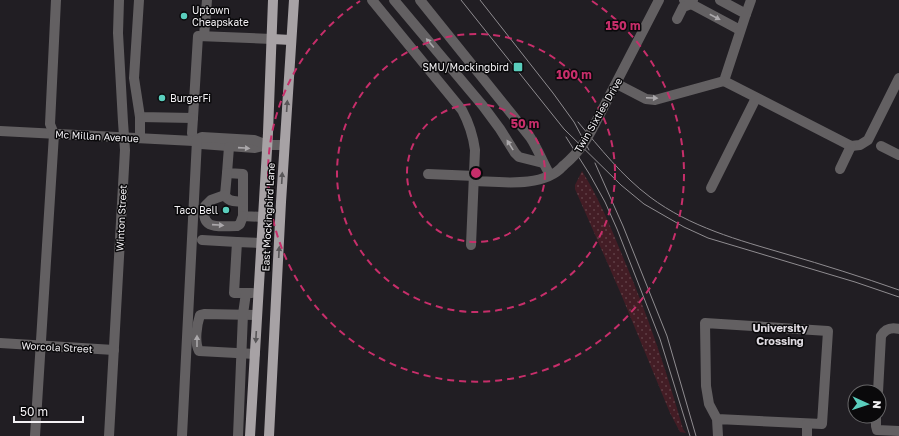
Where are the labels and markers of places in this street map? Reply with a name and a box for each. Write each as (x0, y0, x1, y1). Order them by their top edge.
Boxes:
place label: Uptown Cheapskate (192, 4, 249, 28)
marker: Uptown Cheapskate (179, 11, 189, 21)
place label: SMU/Mockingbird (422, 61, 509, 73)
marker: SMU/Mockingbird (512, 61, 524, 73)
place label: BurgerFi (170, 92, 211, 104)
marker: BurgerFi (157, 93, 167, 103)
centre of rings (469, 166, 483, 180)
place label: Taco Bell (174, 204, 218, 216)
marker: Taco Bell (221, 205, 231, 215)

